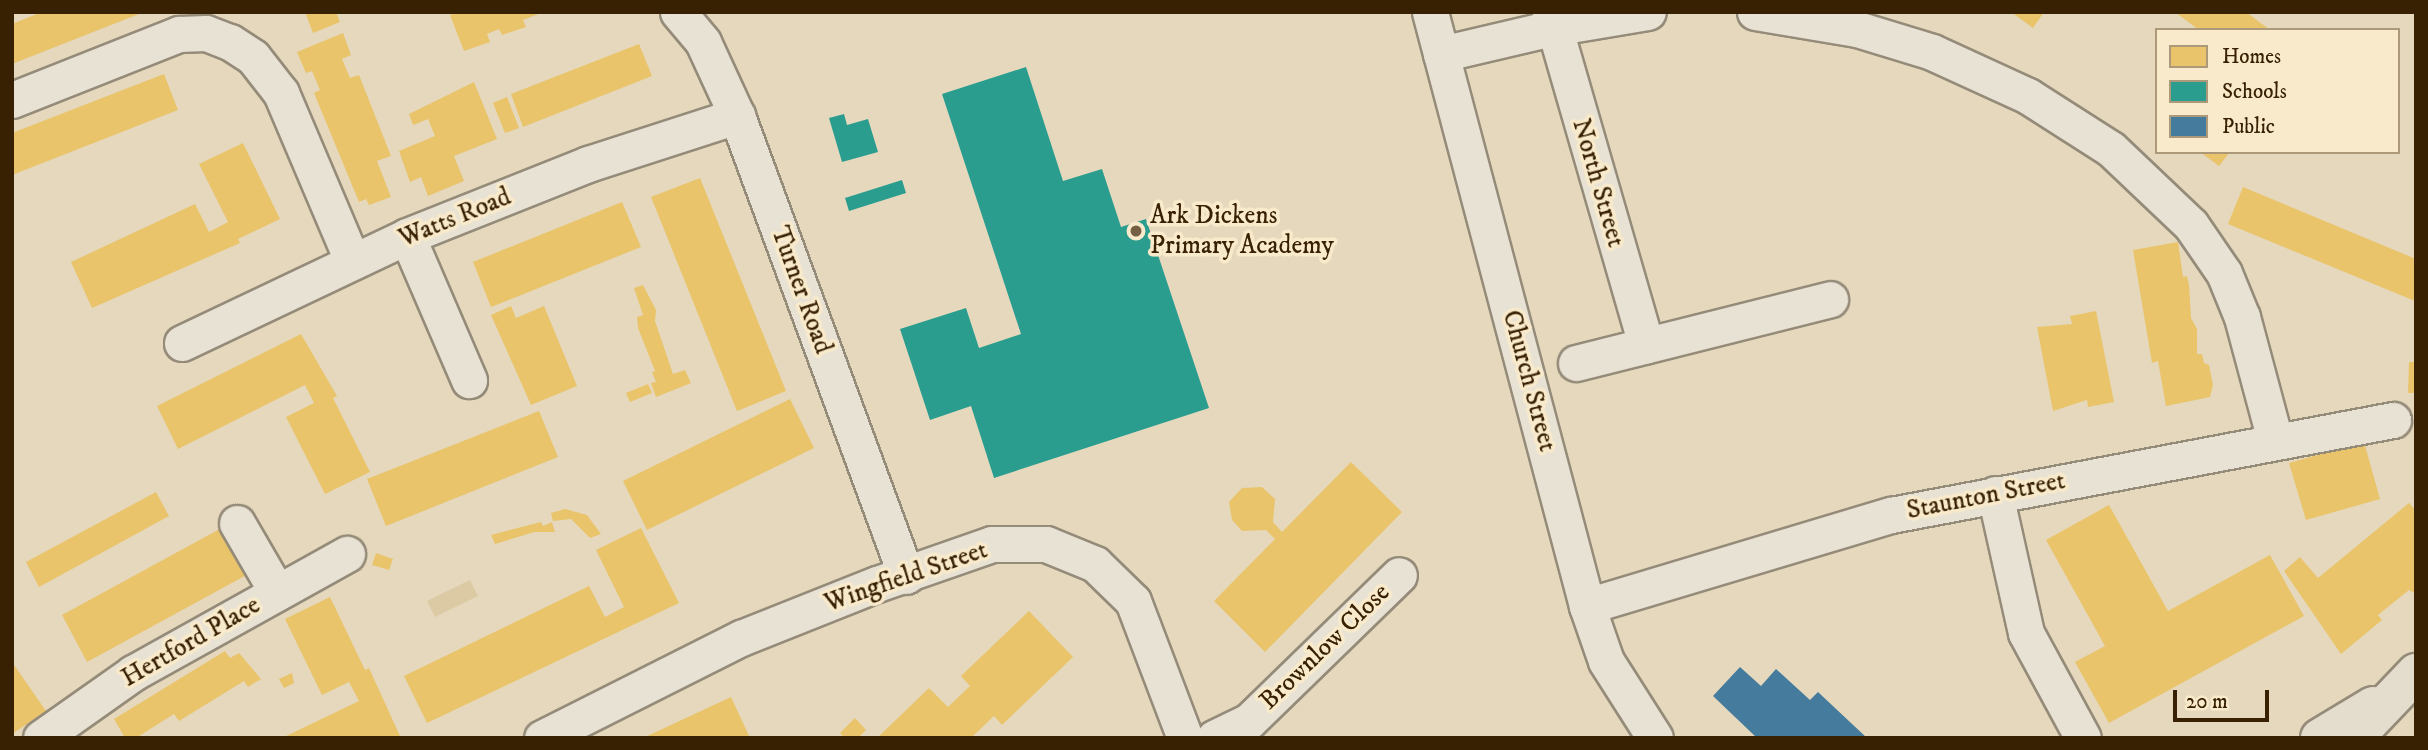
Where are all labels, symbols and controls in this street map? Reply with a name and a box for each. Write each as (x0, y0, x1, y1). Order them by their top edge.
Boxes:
legend (2155, 28, 2400, 154)
text: Homes (2222, 44, 2281, 70)
text: Schools (2222, 79, 2287, 105)
text: Public (2222, 114, 2275, 140)
street label: North Street (1565, 115, 1631, 251)
street label: Watts Road (394, 181, 516, 255)
place label: Ark Dickens Primary Academy (1150, 200, 1334, 262)
street label: Turner Road (764, 222, 838, 358)
marker: Ark Dickens Primary Academy (1128, 223, 1144, 239)
street label: Church Street (1495, 307, 1563, 455)
street label: Staunton Street (1904, 465, 2068, 527)
street label: Wingfield Street (821, 535, 991, 619)
street label: Brownlow Close (1254, 577, 1396, 717)
street label: Hertford Place (116, 590, 266, 694)
scale bar (2176, 676, 2272, 720)
text: 20 m (2186, 689, 2228, 715)

